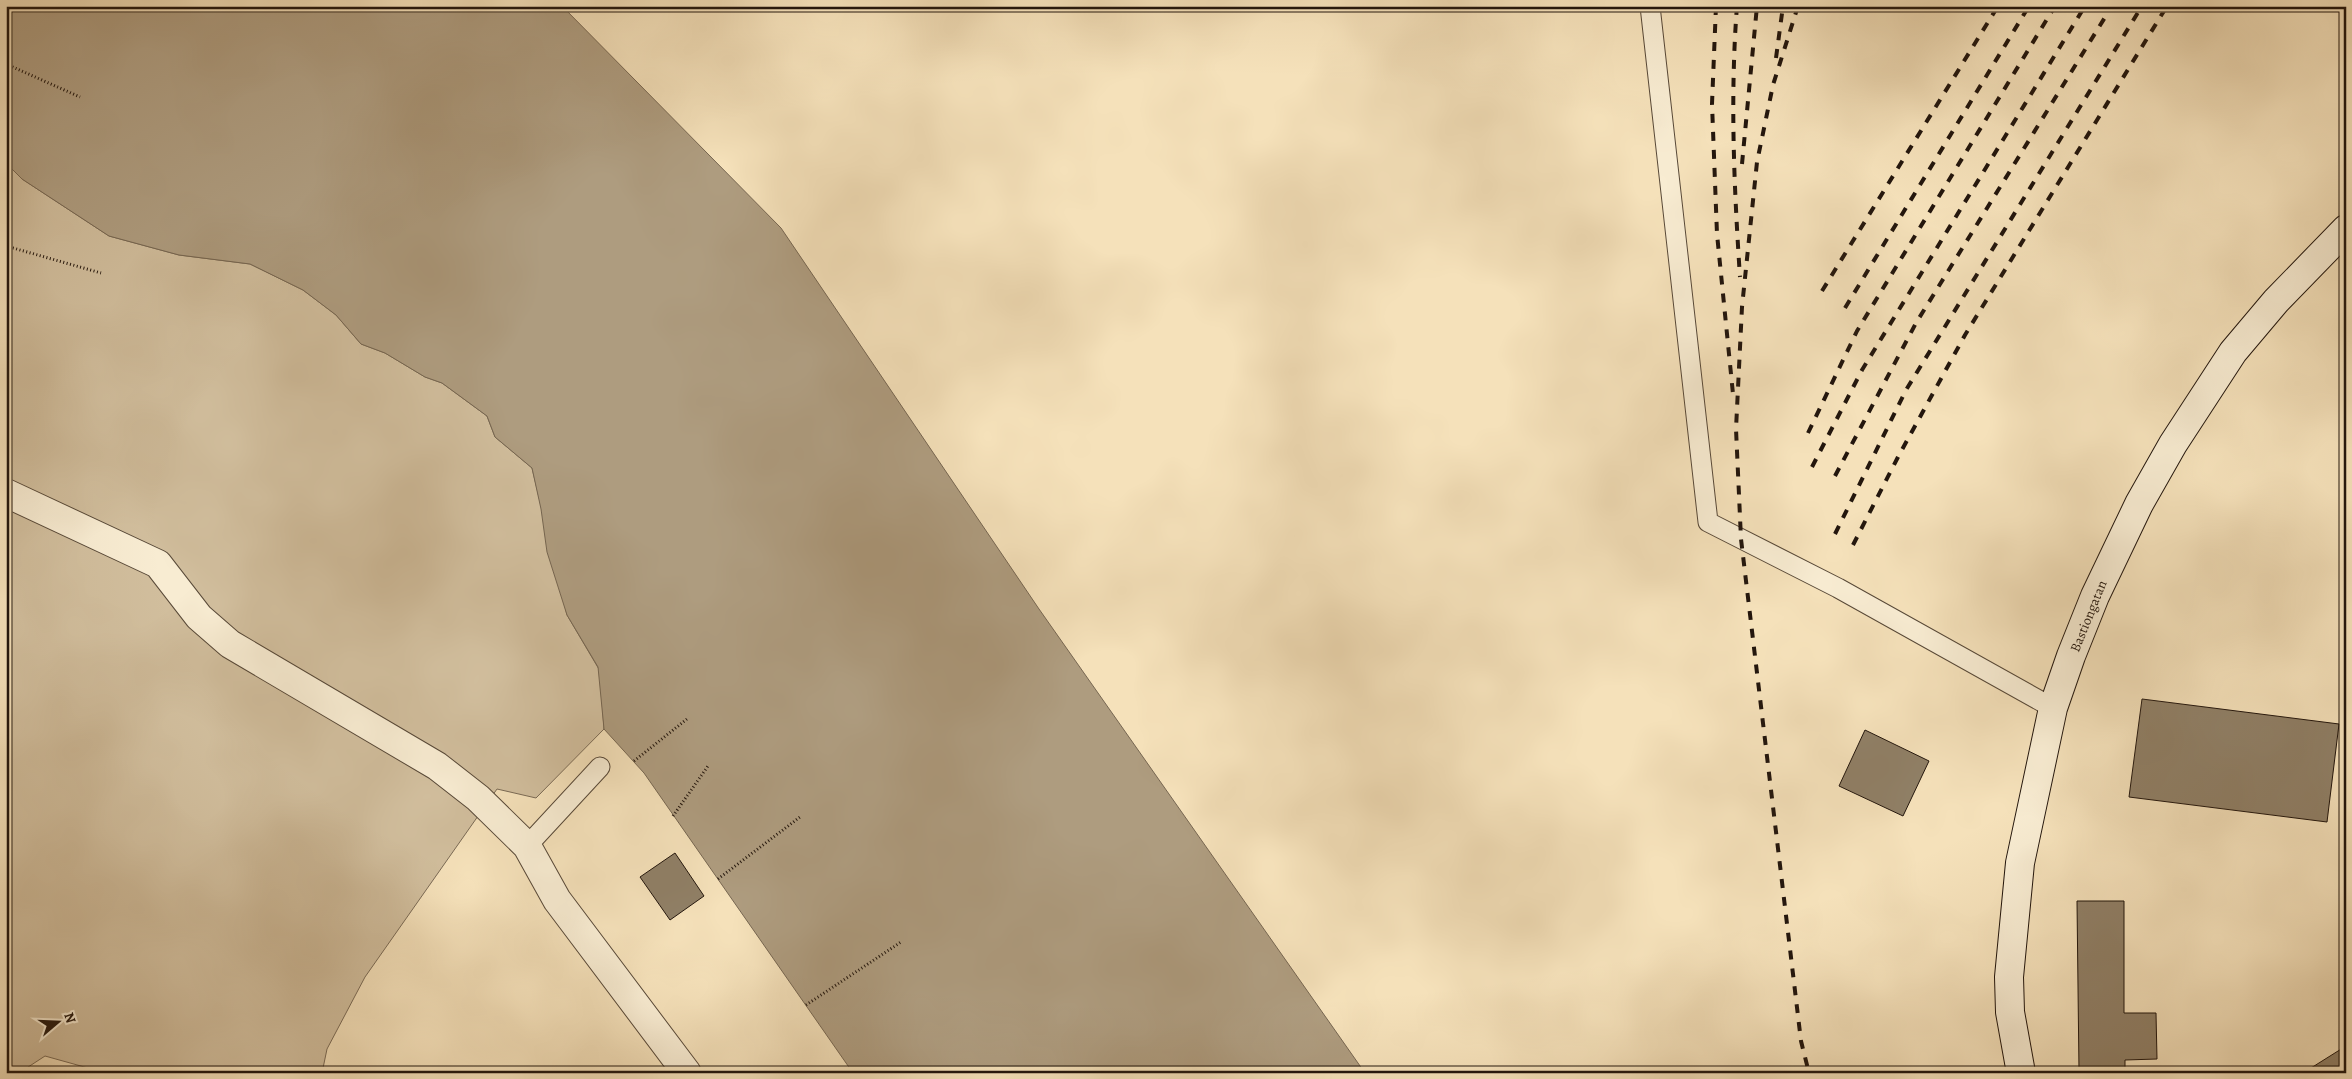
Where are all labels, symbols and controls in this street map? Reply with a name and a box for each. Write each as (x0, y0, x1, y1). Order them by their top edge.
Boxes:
street label: Bastiongatan (2065, 577, 2112, 655)
north arrow (32, 996, 82, 1046)
text: N (59, 1010, 80, 1026)

